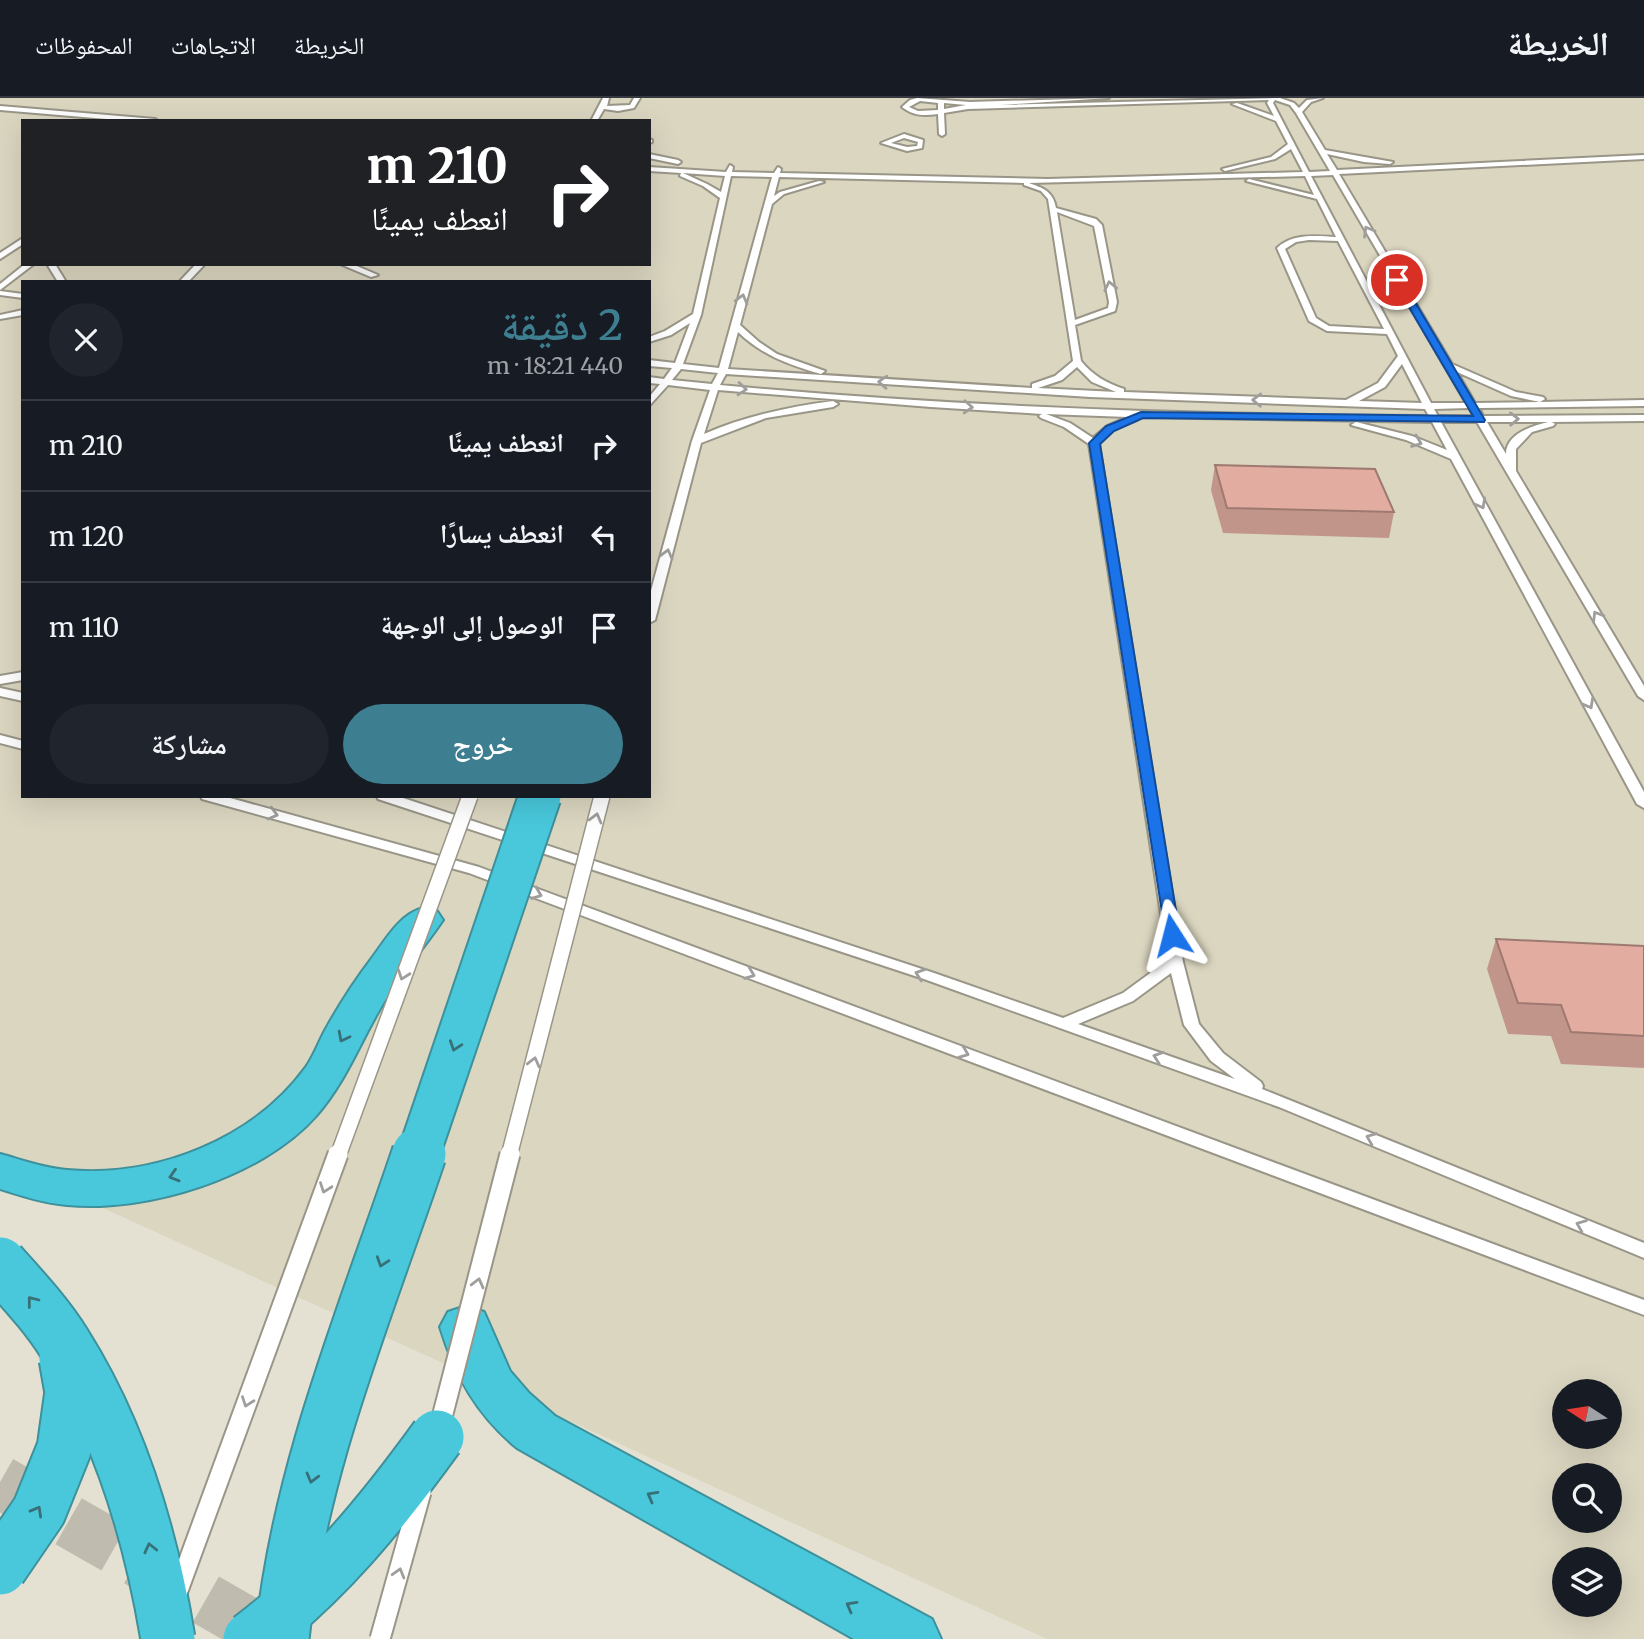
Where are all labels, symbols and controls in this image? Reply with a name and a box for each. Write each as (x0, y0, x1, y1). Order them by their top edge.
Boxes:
text: الخريطة (1508, 23, 1609, 64)
text: المحفوظات (35, 30, 133, 61)
text: الاتجاهات (171, 30, 256, 61)
text: الخريطة (294, 30, 365, 61)
text: 210 m (367, 135, 508, 196)
icon: right (532, 147, 623, 238)
text: انعطف يمينًا (371, 199, 508, 239)
one-way arrow (1364, 225, 1377, 238)
pin (1367, 250, 1427, 310)
icon: arrive (1378, 261, 1416, 299)
one-way arrow (1104, 280, 1119, 292)
one-way arrow (734, 293, 749, 305)
text: 2 دقيقة (501, 299, 623, 351)
button: close (49, 303, 123, 377)
text: 440 m · 18:21 (487, 351, 623, 380)
one-way arrow (878, 375, 889, 390)
one-way arrow (736, 381, 747, 396)
one-way arrow (1252, 393, 1263, 408)
one-way arrow (963, 399, 974, 414)
one-way arrow (1509, 411, 1520, 427)
text: انعطف يمينًا (448, 426, 564, 459)
icon: right (585, 427, 623, 465)
text: 210 m (49, 429, 123, 462)
one-way arrow (1411, 434, 1423, 448)
one-way arrow (1472, 497, 1486, 509)
text: انعطف يسارًا (440, 517, 564, 550)
icon: left (585, 518, 623, 556)
text: 120 m (49, 520, 124, 553)
one-way arrow (659, 548, 673, 560)
text: الوصول إلى الوجهة (381, 608, 564, 641)
icon: arrive (585, 609, 623, 647)
text: 110 m (49, 611, 119, 644)
one-way arrow (1592, 611, 1605, 624)
one-way arrow (1581, 696, 1595, 709)
button: مشاركة (49, 704, 329, 784)
button: خروج (343, 704, 623, 784)
one-way arrow (267, 806, 279, 821)
one-way arrow (588, 812, 602, 824)
one-way arrow (531, 885, 543, 899)
position arrow (1135, 898, 1209, 972)
one-way arrow (744, 965, 756, 979)
one-way arrow (915, 967, 927, 982)
one-way arrow (398, 968, 412, 980)
one-way arrow (337, 1030, 351, 1042)
one-way arrow (449, 1040, 463, 1052)
one-way arrow (957, 1045, 969, 1059)
one-way arrow (1152, 1052, 1164, 1066)
one-way arrow (526, 1057, 540, 1069)
one-way arrow (1365, 1132, 1378, 1146)
one-way arrow (168, 1167, 180, 1182)
one-way arrow (319, 1182, 333, 1194)
one-way arrow (1576, 1219, 1588, 1233)
one-way arrow (376, 1255, 390, 1268)
one-way arrow (470, 1277, 484, 1289)
one-way arrow (27, 1296, 40, 1308)
north arrow (1552, 1379, 1622, 1449)
map controls (1552, 1379, 1622, 1617)
one-way arrow (241, 1396, 255, 1408)
button: search (1552, 1463, 1622, 1533)
one-way arrow (306, 1472, 320, 1484)
one-way arrow (646, 1491, 659, 1504)
one-way arrow (29, 1506, 42, 1519)
one-way arrow (143, 1542, 158, 1554)
button: layers (1552, 1547, 1622, 1617)
one-way arrow (390, 1567, 405, 1579)
one-way arrow (846, 1601, 858, 1614)

